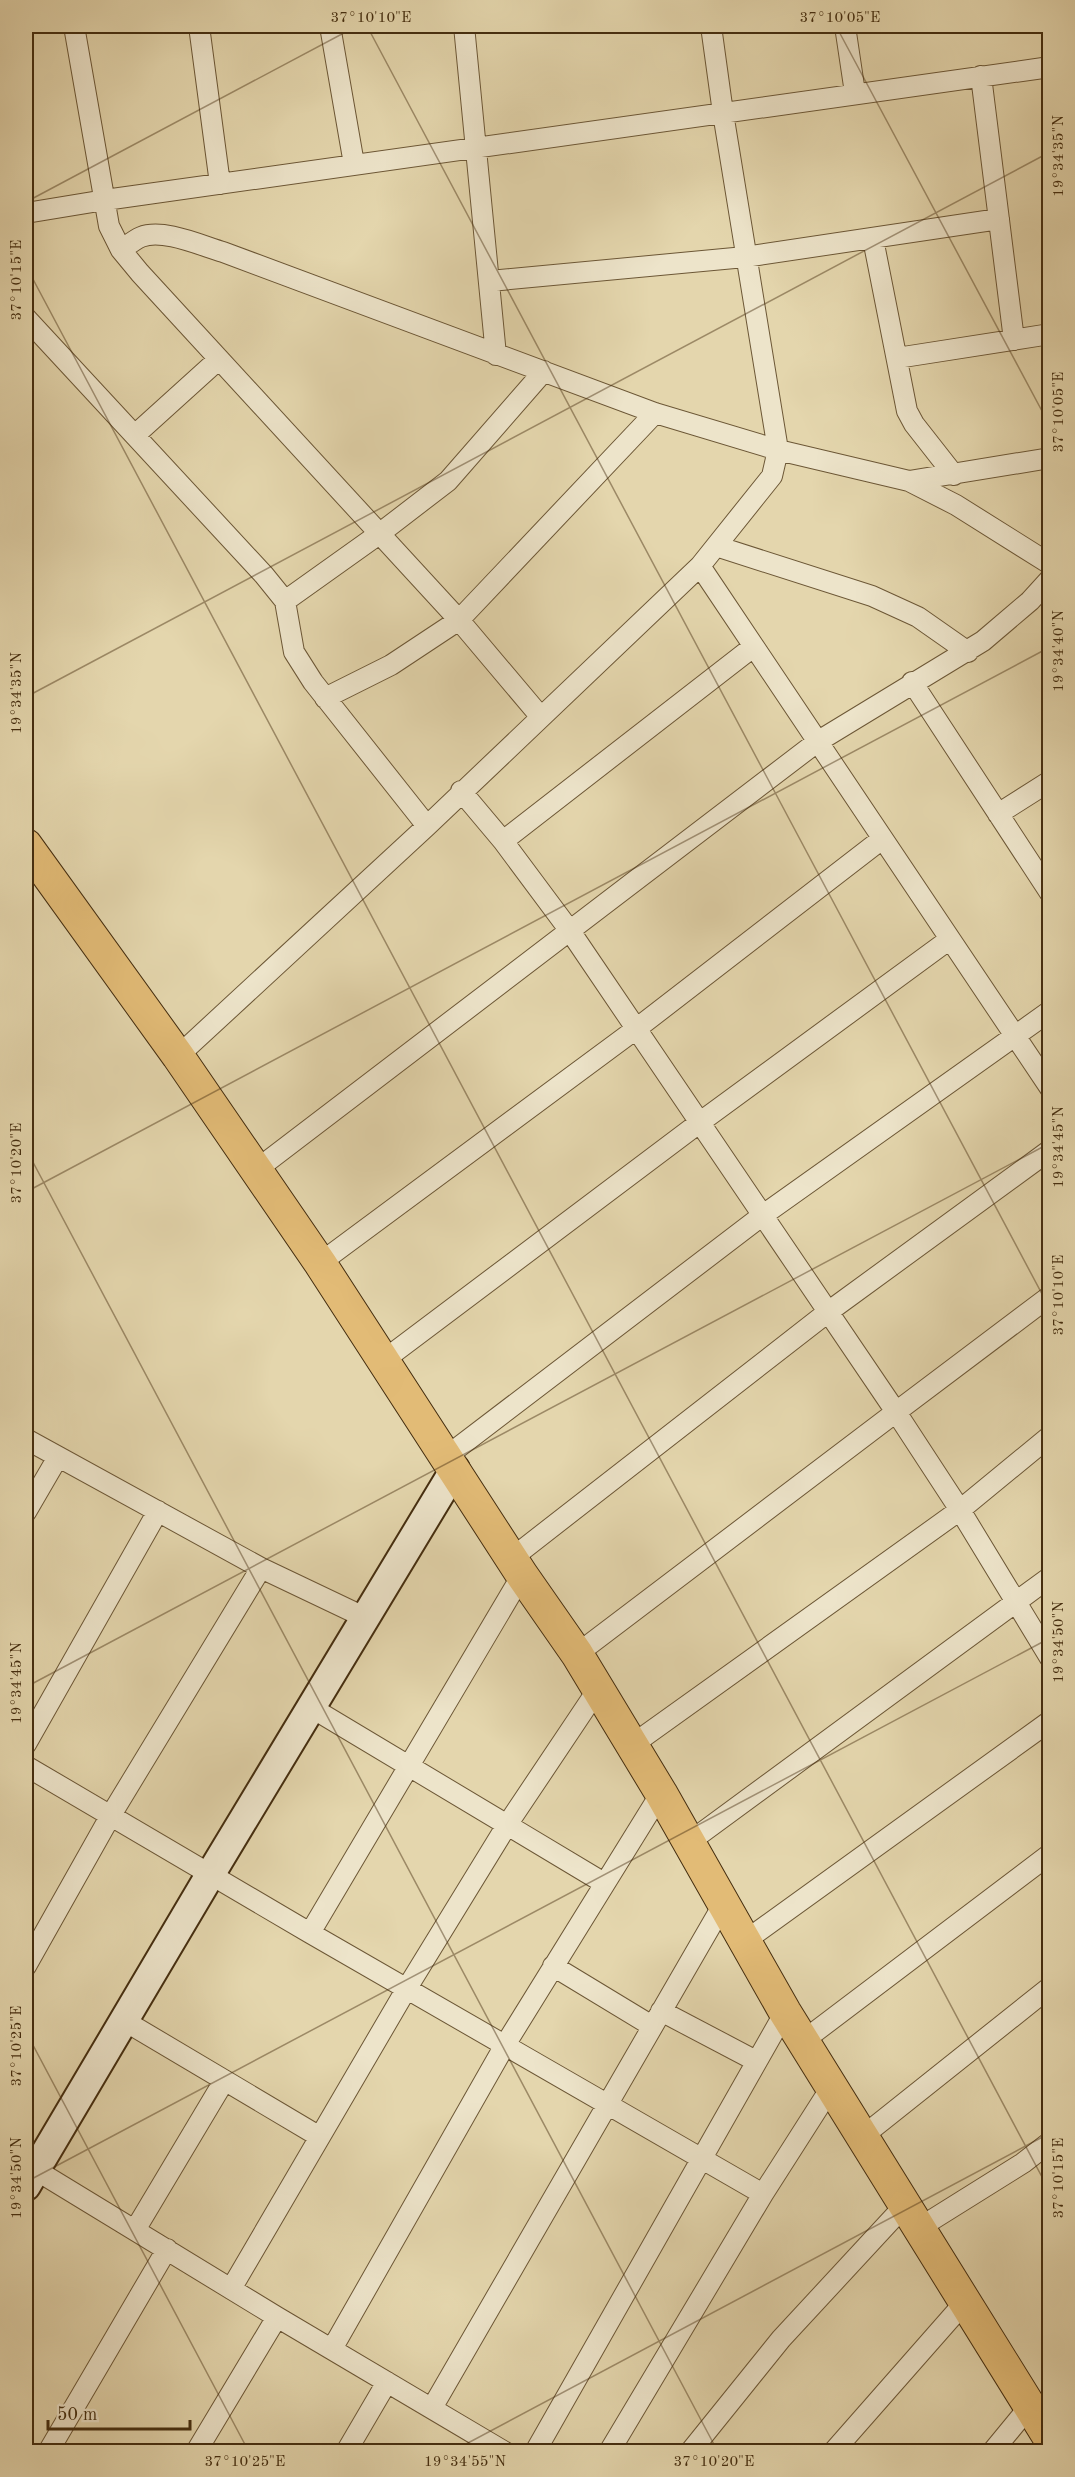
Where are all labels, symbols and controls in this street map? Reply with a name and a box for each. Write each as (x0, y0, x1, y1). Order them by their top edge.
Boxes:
text: 37°10'10"E (331, 11, 411, 26)
text: 37°10'05"E (800, 11, 880, 26)
text: 19°34'35"N (1052, 115, 1067, 197)
text: 37°10'15"E (10, 240, 25, 320)
text: 37°10'05"E (1052, 372, 1067, 452)
text: 19°34'40"N (1052, 610, 1067, 692)
text: 19°34'35"N (10, 652, 25, 734)
text: 19°34'45"N (1052, 1106, 1067, 1188)
text: 37°10'20"E (10, 1123, 25, 1203)
text: 37°10'10"E (1052, 1255, 1067, 1335)
text: 19°34'50"N (1052, 1601, 1067, 1683)
text: 19°34'45"N (10, 1642, 25, 1724)
text: 37°10'25"E (10, 2006, 25, 2086)
text: 19°34'50"N (10, 2137, 25, 2219)
text: 37°10'15"E (1052, 2138, 1067, 2218)
scale bar (48, 2393, 190, 2431)
text: 50 m (57, 2406, 97, 2424)
text: 37°10'25"E (205, 2455, 285, 2470)
text: 19°34'55"N (424, 2455, 506, 2470)
text: 37°10'20"E (674, 2455, 754, 2470)

